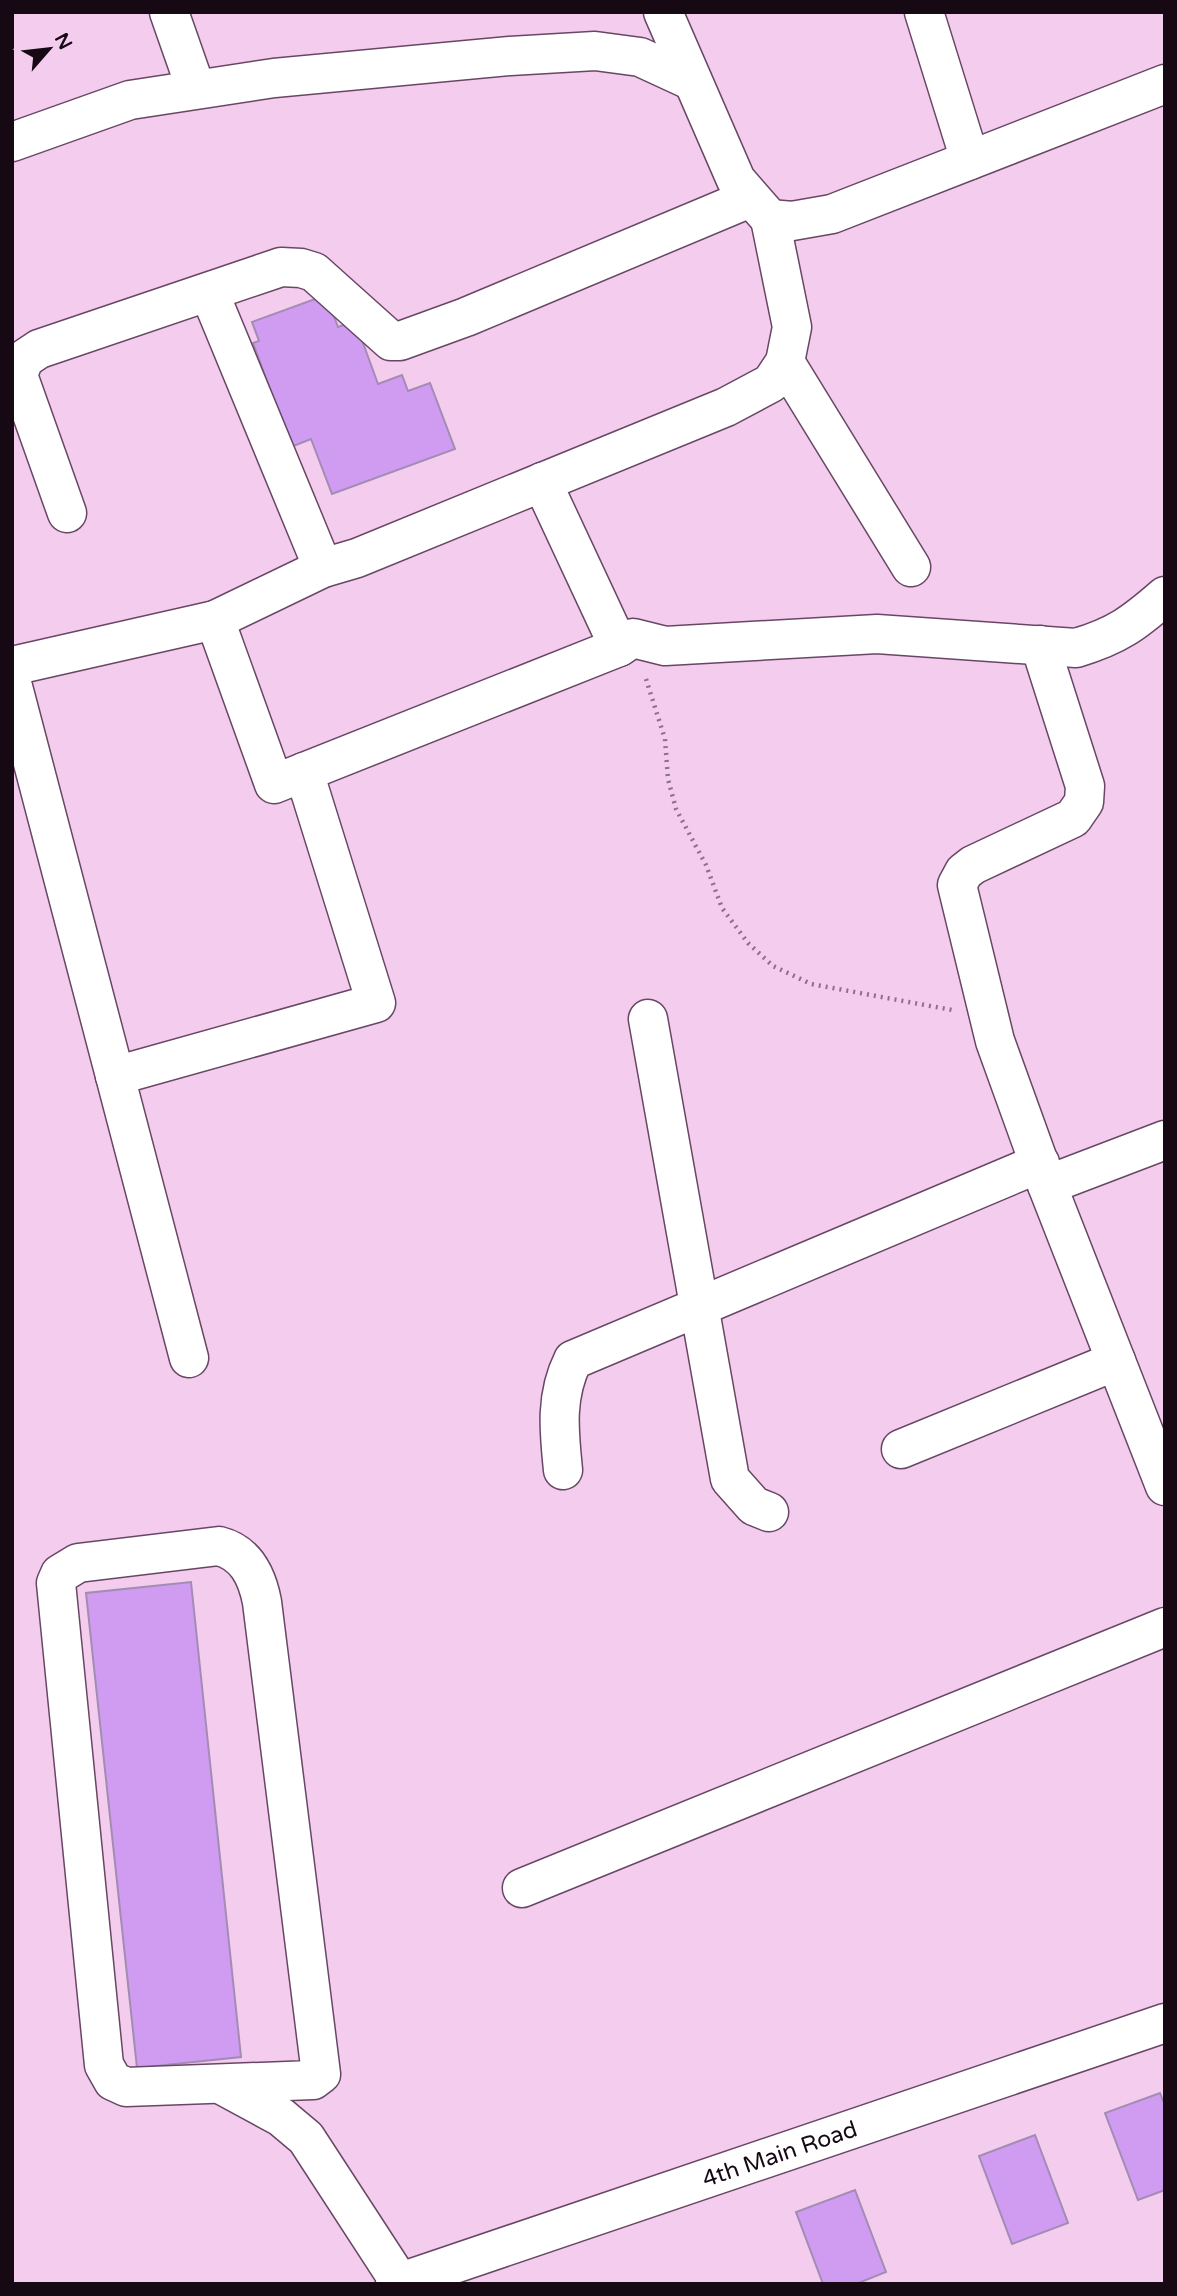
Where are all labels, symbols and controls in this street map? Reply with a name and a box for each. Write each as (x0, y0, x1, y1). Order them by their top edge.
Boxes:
north arrow (14, 14, 84, 84)
text: N (50, 30, 76, 53)
street label: 4th Main Road (699, 2115, 861, 2194)

